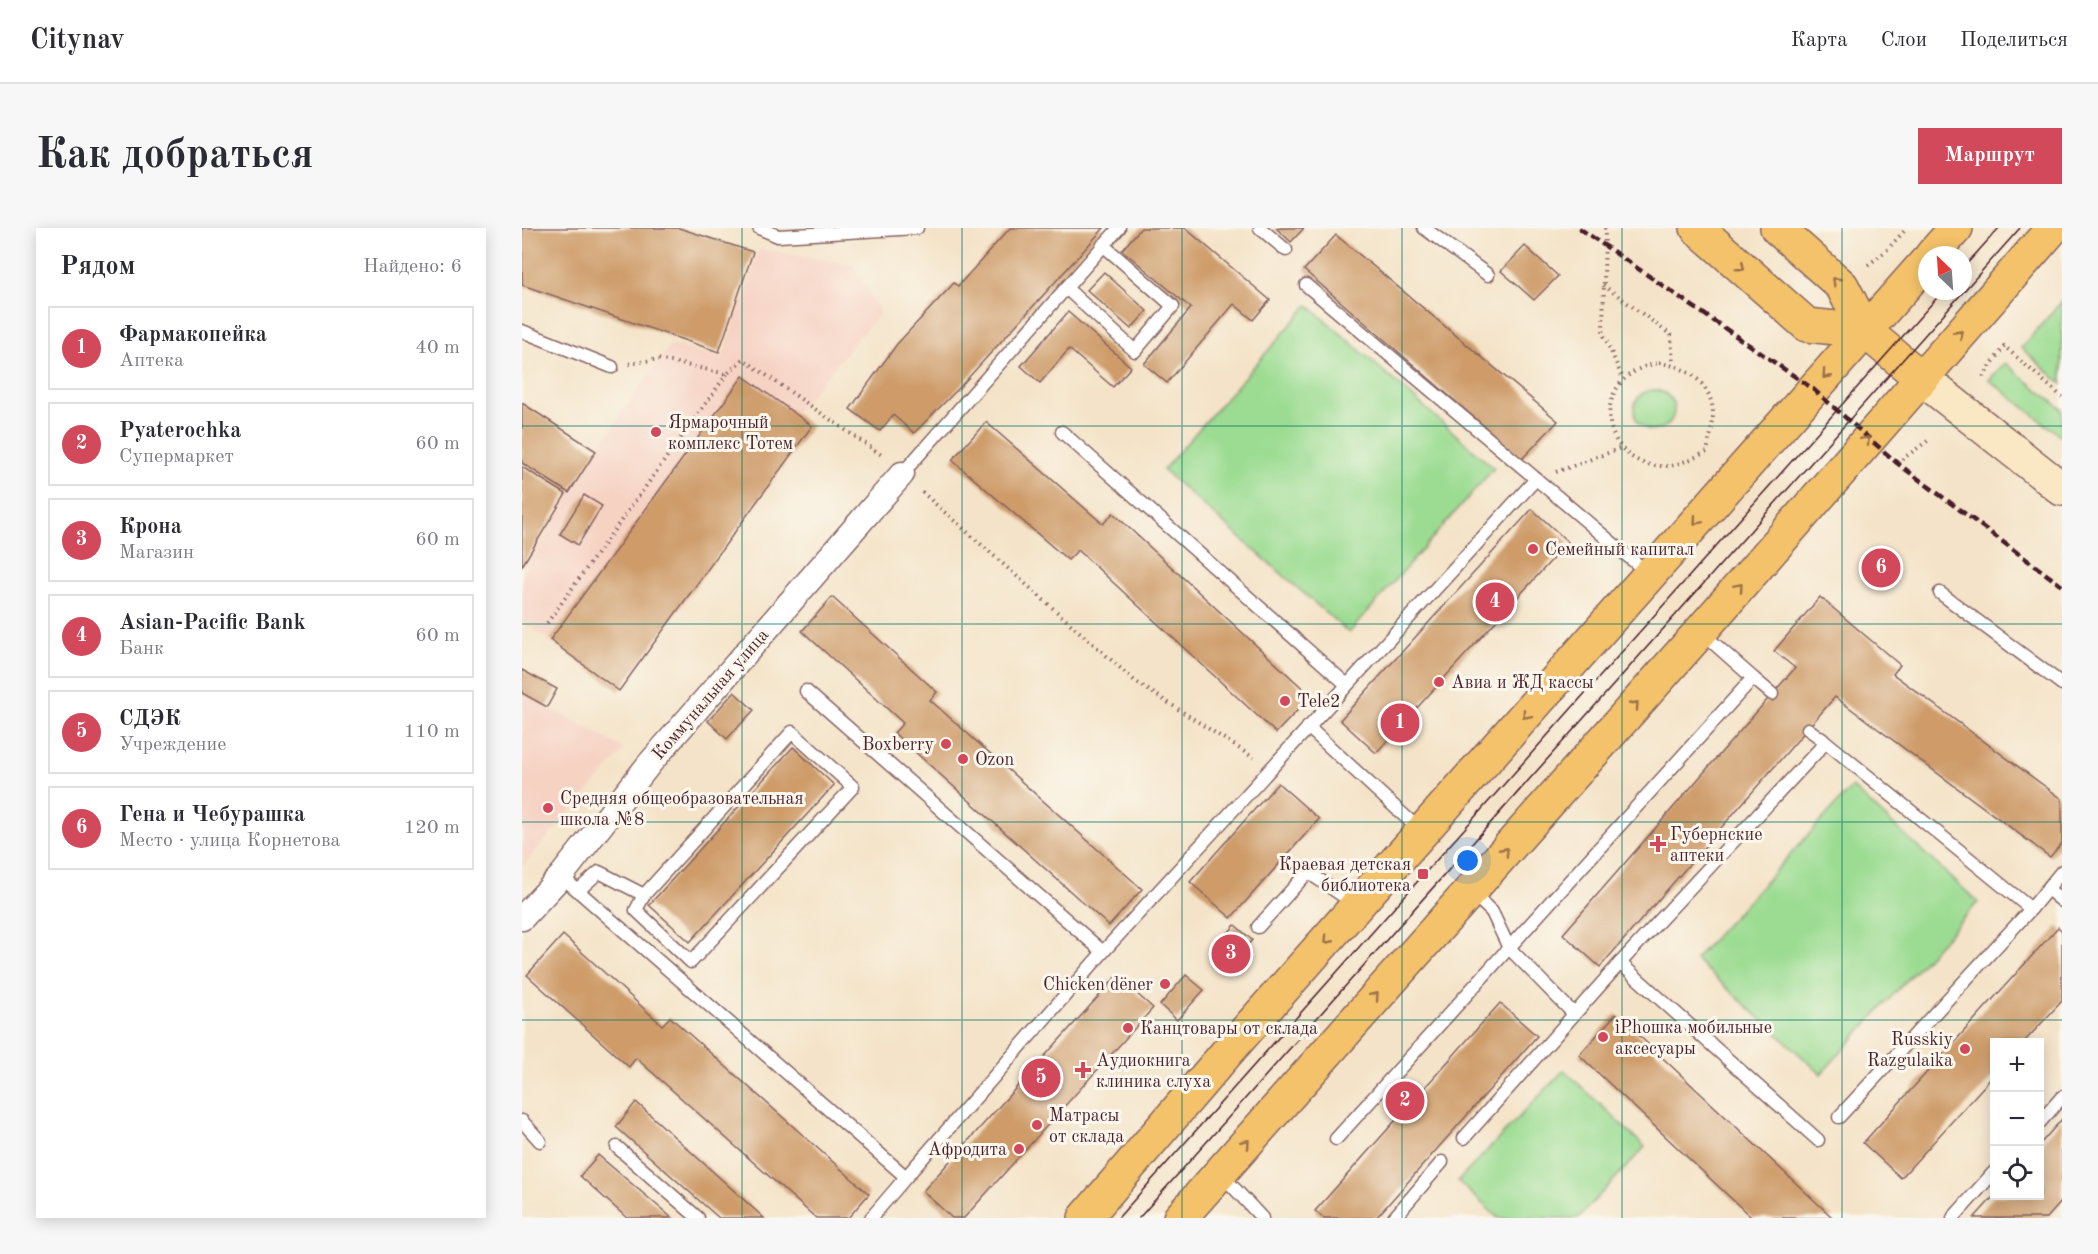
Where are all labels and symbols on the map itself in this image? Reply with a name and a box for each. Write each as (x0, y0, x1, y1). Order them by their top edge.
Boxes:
north arrow (1918, 246, 1972, 300)
one-way arrow (1734, 260, 1745, 271)
one-way arrow (1832, 277, 1842, 288)
one-way arrow (1952, 330, 1963, 341)
one-way arrow (1822, 368, 1833, 379)
place label: Ярмарочный комплекс Тотем (668, 414, 793, 453)
marker: Ярмарочный комплекс Тотем (649, 425, 663, 439)
one-way arrow (1859, 436, 1870, 447)
one-way arrow (1693, 514, 1704, 525)
place label: Семейный капитал (1545, 541, 1694, 559)
marker: Семейный капитал (1526, 542, 1540, 556)
pin: 6 (1862, 546, 1900, 590)
pin: 4 (1476, 580, 1514, 625)
one-way arrow (1731, 583, 1742, 594)
street label: Коммунальная улица (649, 626, 772, 764)
place label: Авиа и ЖД кассы (1451, 674, 1594, 692)
marker: Авиа и ЖД кассы (1432, 675, 1446, 689)
place label: Tele2 (1297, 693, 1341, 711)
marker: Tele2 (1278, 694, 1292, 708)
pin: 1 (1380, 700, 1420, 746)
one-way arrow (1628, 701, 1639, 712)
one-way arrow (1522, 708, 1533, 719)
place label: Boxberry (862, 736, 934, 754)
marker: Boxberry (939, 737, 953, 751)
place label: Ozon (975, 751, 1014, 769)
marker: Ozon (956, 752, 970, 766)
place label: Средняя общеобразовательная школа №8 (560, 790, 804, 829)
marker: Средняя общеобразовательная школа №8 (541, 801, 555, 815)
place label: Губернские аптеки (1670, 826, 1762, 865)
marker: Губернские аптеки (1651, 837, 1665, 851)
your location (1453, 846, 1482, 875)
one-way arrow (1498, 847, 1509, 857)
place label: Краевая детская библиотека (1279, 856, 1411, 895)
marker: Краевая детская библиотека (1416, 867, 1430, 881)
pin: 3 (1212, 932, 1250, 976)
one-way arrow (1324, 933, 1335, 944)
place label: Chicken dëner (1043, 976, 1154, 994)
marker: Chicken dëner (1158, 977, 1172, 991)
one-way arrow (1368, 992, 1379, 1003)
place label: iPhoшка мобильные аксесуары (1615, 1019, 1772, 1058)
place label: Канцтовары от склада (1140, 1020, 1318, 1038)
marker: Канцтовары от склада (1121, 1021, 1135, 1035)
marker: iPhoшка мобильные аксесуары (1596, 1030, 1610, 1044)
place label: Russkiy Razgulaika (1867, 1031, 1953, 1070)
marker: Russkiy Razgulaika (1958, 1042, 1972, 1056)
place label: Аудиокнига клиника слуха (1096, 1052, 1211, 1091)
pin: 5 (1022, 1056, 1060, 1100)
marker: Аудиокнига клиника слуха (1074, 1061, 1092, 1079)
pin: 2 (1386, 1078, 1424, 1124)
place label: Матрасы от склада (1049, 1107, 1124, 1146)
marker: Матрасы от склада (1030, 1118, 1044, 1132)
one-way arrow (1239, 1139, 1250, 1150)
place label: Афродита (928, 1141, 1007, 1160)
marker: Афродита (1012, 1142, 1026, 1156)

